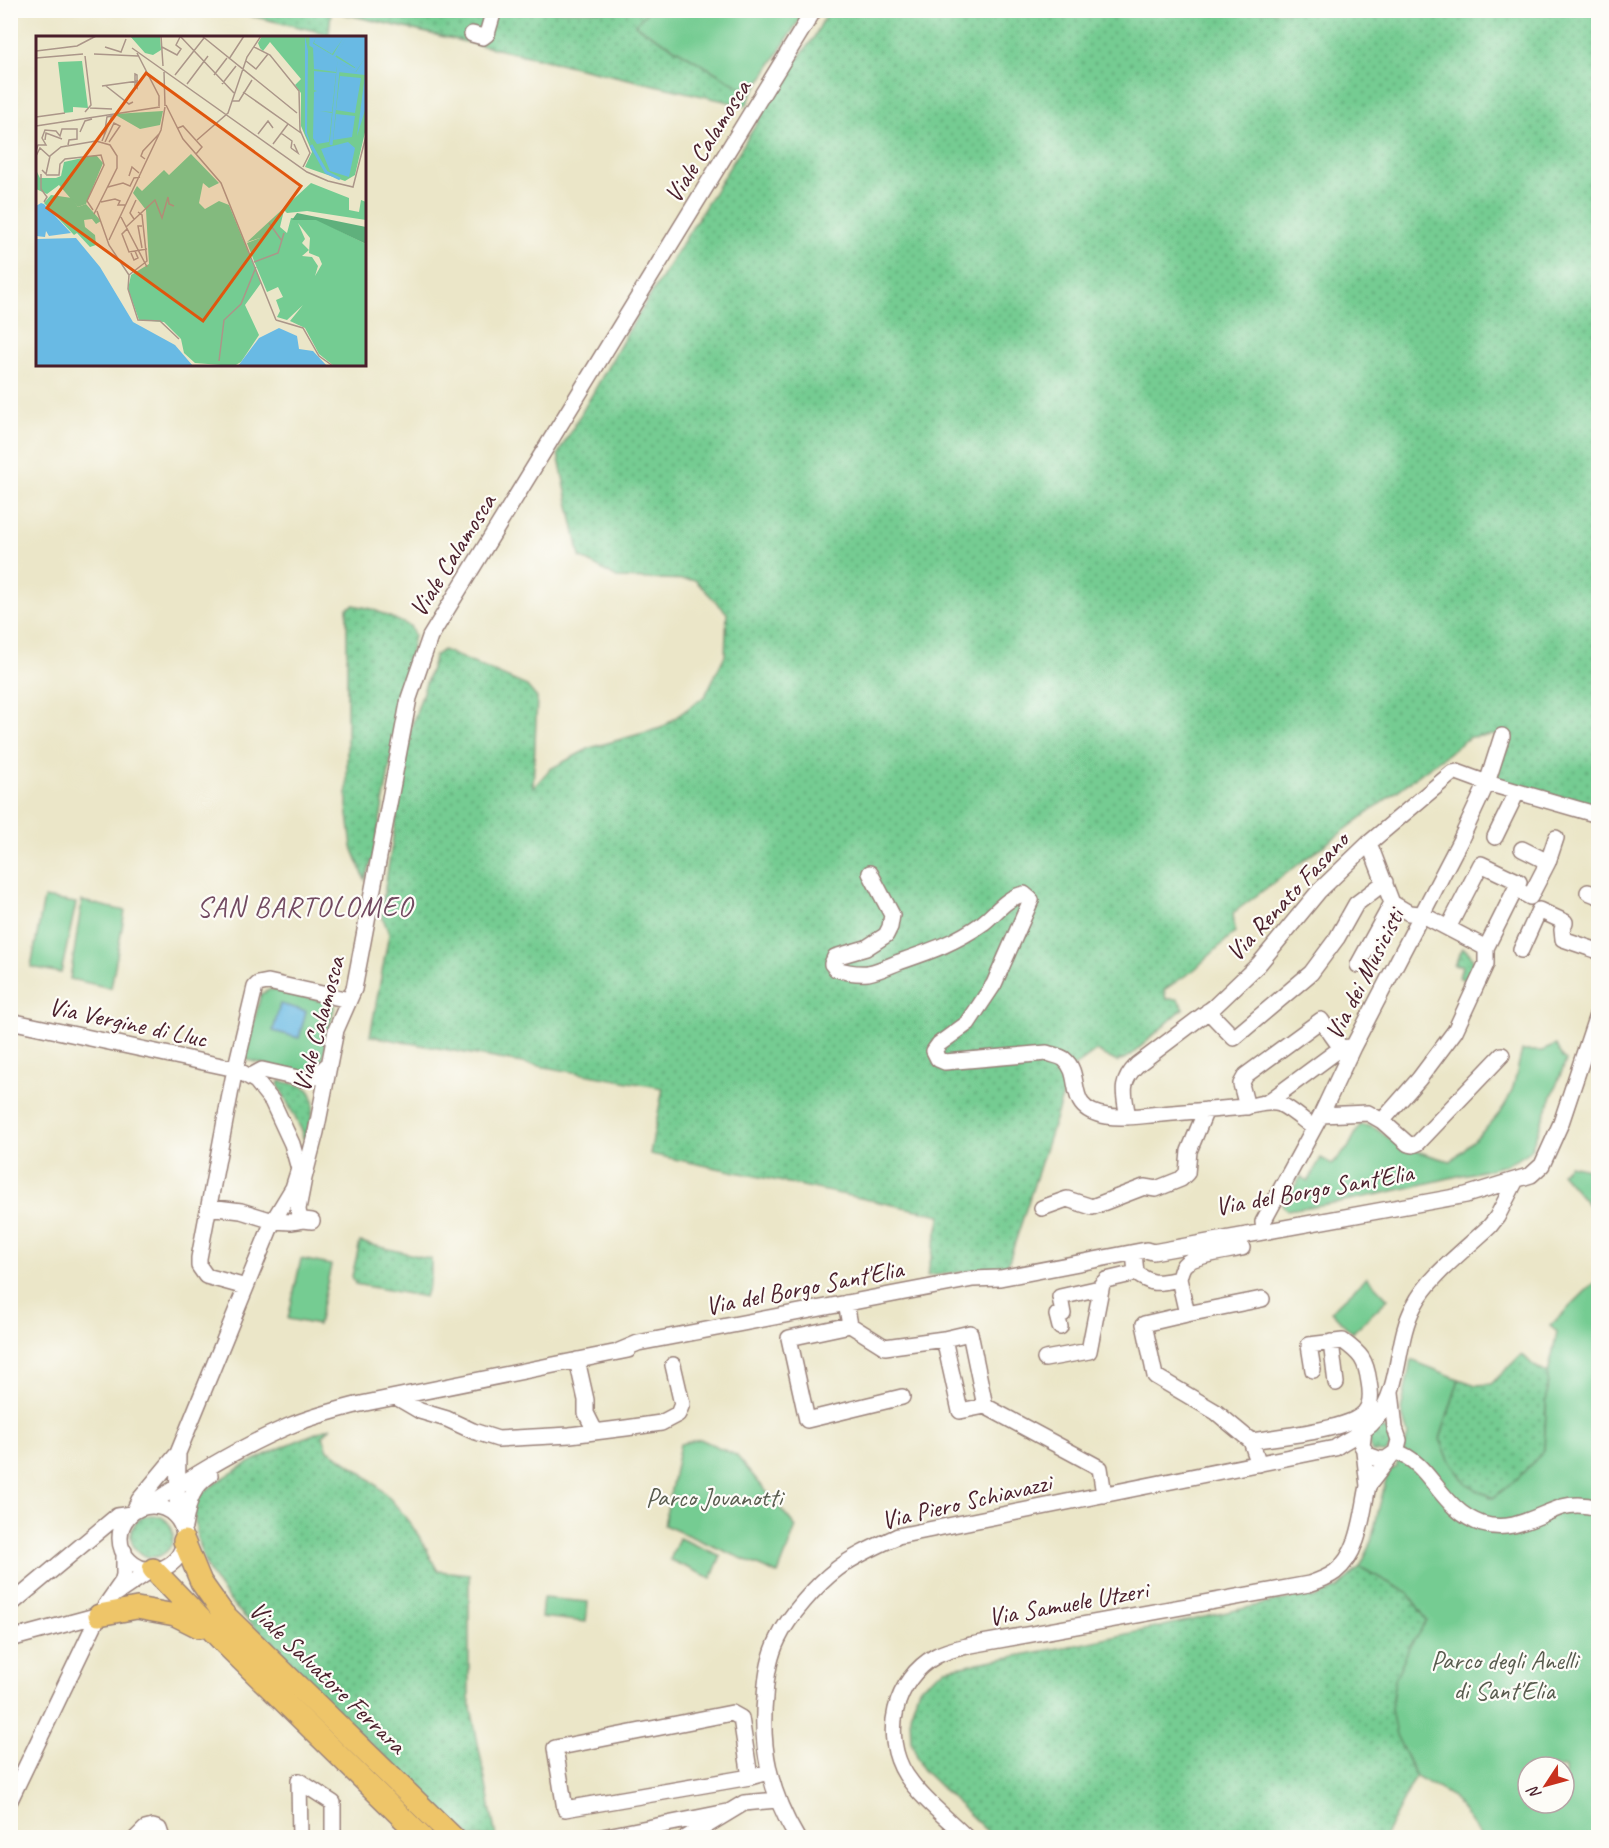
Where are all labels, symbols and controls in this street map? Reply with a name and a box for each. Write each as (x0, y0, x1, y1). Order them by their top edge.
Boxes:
inset map (36, 36, 366, 366)
street label: Viale Calamosca (657, 72, 759, 209)
street label: Viale Calamosca (402, 486, 504, 623)
street label: Via Renato Fasano (1219, 822, 1358, 968)
district label: SAN BARTOLOMEO (197, 889, 415, 924)
street label: Via dei Musicisti (1317, 900, 1413, 1045)
street label: Viale Calamosca (285, 951, 353, 1096)
street label: Via Vergine di Lluc (46, 990, 211, 1056)
street label: Via del Borgo Sant'Elia (1212, 1156, 1417, 1223)
street label: Via del Borgo Sant'Elia (703, 1252, 907, 1323)
street label: Via Piero Schiavazzi (878, 1465, 1057, 1537)
park label: Parco Jovanotti (646, 1481, 785, 1514)
street label: Via Samuele Utzeri (986, 1573, 1154, 1634)
street label: Viale Salvatore Ferrara (242, 1594, 414, 1762)
park label: Parco degli Anelli di Sant'Elia (1431, 1644, 1580, 1707)
north arrow (1516, 1755, 1576, 1815)
text: N (1522, 1781, 1546, 1803)

